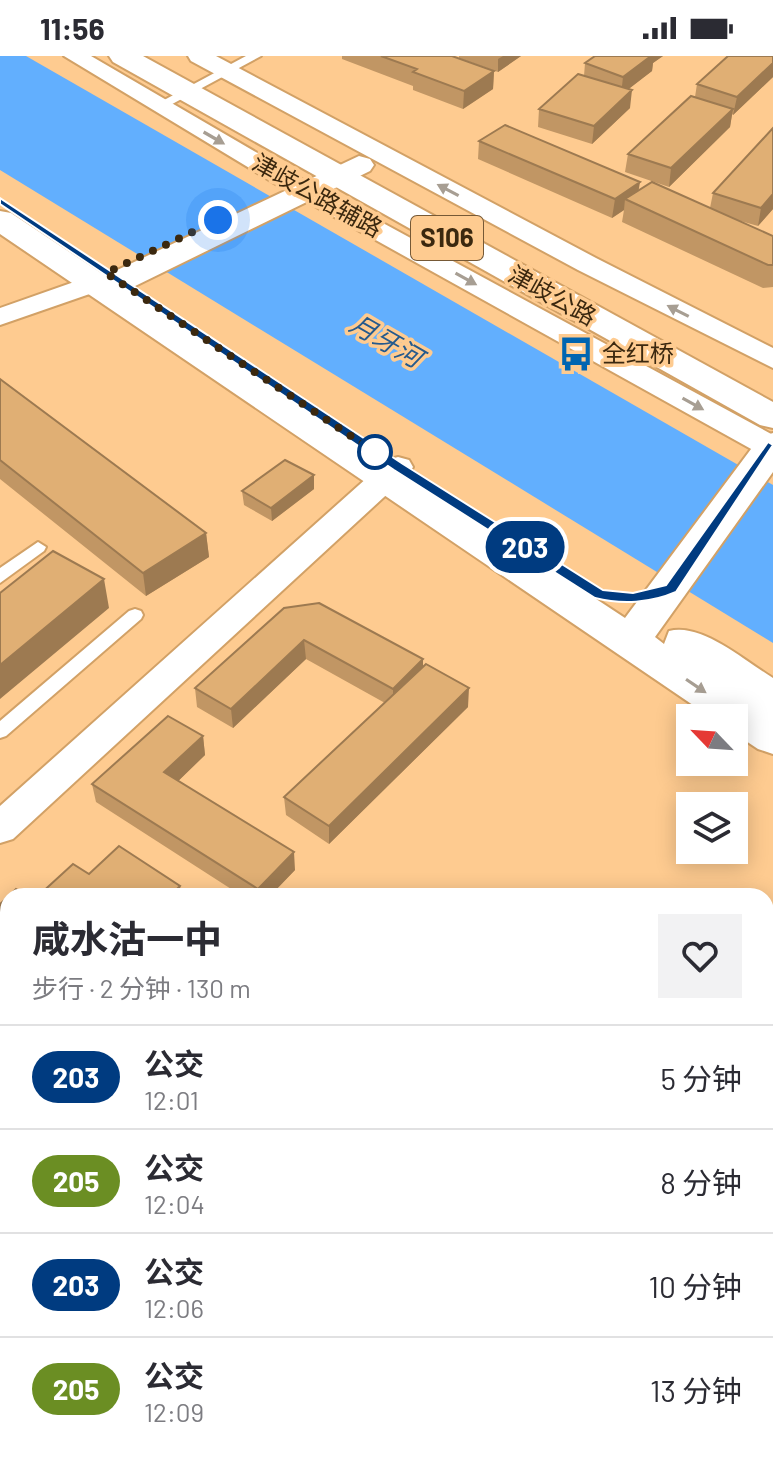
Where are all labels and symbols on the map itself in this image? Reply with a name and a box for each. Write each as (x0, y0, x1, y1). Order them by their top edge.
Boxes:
one-way arrow (203, 131, 225, 145)
street label: 津歧公路辅路 (248, 147, 388, 242)
one-way arrow (437, 183, 460, 197)
your location (198, 200, 238, 240)
road number: S106 (411, 216, 483, 260)
street label: 津歧公路 (504, 259, 602, 331)
one-way arrow (454, 272, 477, 285)
one-way arrow (667, 304, 690, 318)
water label: 月牙河 (345, 307, 433, 375)
bus stop icon: 全红桥 (557, 335, 595, 373)
place label: 全红桥 (602, 338, 674, 367)
one-way arrow (682, 397, 705, 411)
unlabelled marker (358, 435, 392, 469)
line badge: 203 (479, 521, 571, 573)
one-way arrow (685, 678, 706, 693)
north arrow (676, 704, 748, 776)

